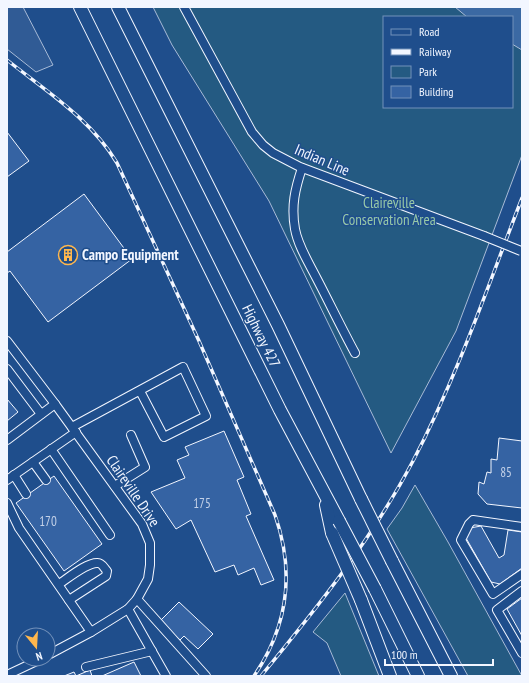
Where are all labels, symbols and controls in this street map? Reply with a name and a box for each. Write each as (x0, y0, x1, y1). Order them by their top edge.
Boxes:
legend (383, 16, 513, 108)
text: Road (419, 24, 439, 39)
text: Railway (419, 44, 452, 59)
text: Park (419, 64, 437, 79)
text: Building (419, 84, 454, 99)
street label: Indian Line (292, 139, 353, 180)
park label: Claireville Conservation Area (342, 193, 436, 229)
building icon: Campo Equipment (57, 244, 79, 266)
place label: Campo Equipment (82, 245, 179, 264)
street label: Highway 427 (238, 301, 285, 370)
street label: Claireville Drive (103, 451, 164, 530)
house number: 85 (500, 464, 512, 481)
house number: 175 (193, 495, 211, 512)
house number: 170 (39, 513, 57, 530)
north arrow (16, 627, 56, 667)
scale bar (385, 641, 493, 667)
text: 100 m (391, 647, 418, 662)
text: N (34, 649, 44, 664)

